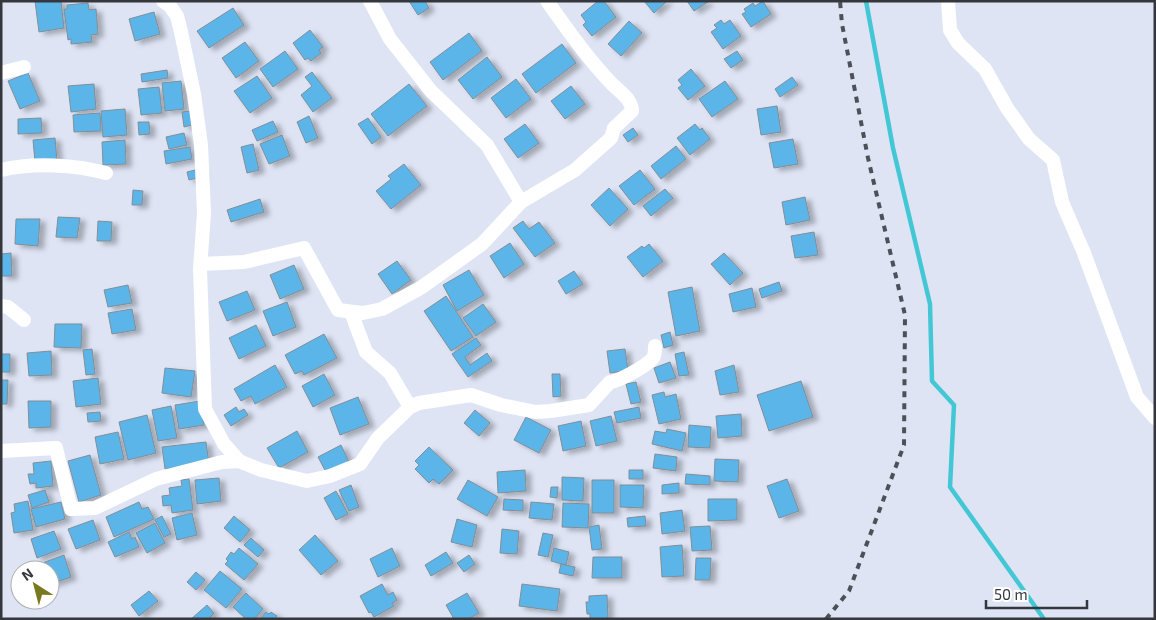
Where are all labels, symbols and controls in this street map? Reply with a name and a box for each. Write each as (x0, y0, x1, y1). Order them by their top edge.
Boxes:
north arrow (10, 560, 60, 610)
text: N (18, 564, 36, 584)
scale bar (986, 578, 1087, 610)
text: 50 m (994, 585, 1028, 603)

